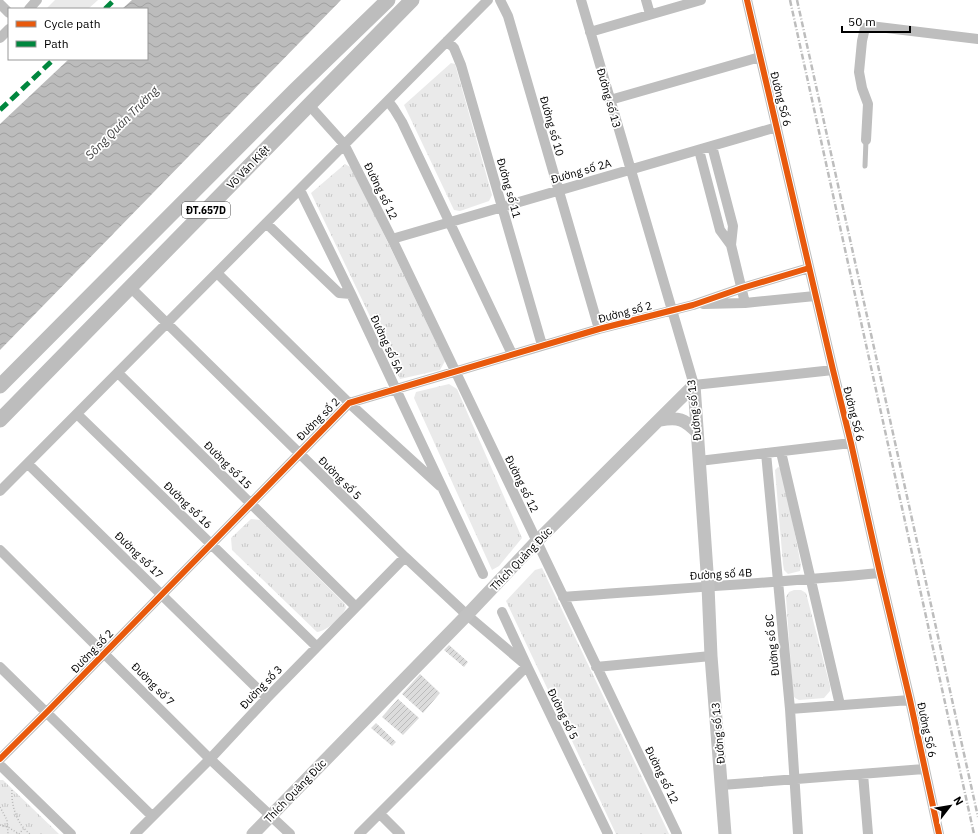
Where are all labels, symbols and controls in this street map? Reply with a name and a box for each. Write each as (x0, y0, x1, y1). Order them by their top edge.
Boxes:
legend (8, 8, 148, 60)
scale bar (842, 8, 910, 34)
text: 50 m (848, 14, 876, 29)
text: Cycle path (44, 16, 101, 31)
text: Path (44, 36, 69, 51)
street label: Đường số 13 (594, 66, 624, 130)
street label: Đường Số 6 (767, 70, 795, 128)
water label: Sông Quán Trường (82, 82, 162, 162)
street label: Đường số 10 (537, 94, 567, 158)
street label: Võ Văn Kiệt (224, 142, 273, 192)
street label: Đường số 11 (494, 156, 524, 220)
street label: Đường số 2A (549, 156, 613, 186)
street label: Đường số 12 (361, 160, 401, 222)
road number: ĐT.657D (182, 202, 230, 218)
street label: Đường số 2 (597, 298, 653, 326)
street label: Đường số 5A (368, 313, 406, 375)
street label: Đường số 13 (684, 379, 704, 441)
street label: Đường Số 6 (840, 385, 868, 443)
street label: Đường số 2 (294, 395, 342, 443)
street label: Đường số 15 (201, 438, 255, 492)
street label: Đường số 12 (502, 453, 542, 515)
street label: Đường số 5 (316, 454, 364, 502)
street label: Đường số 16 (161, 479, 215, 531)
street label: Thích Quảng Đức (487, 524, 555, 594)
street label: Đường số 17 (112, 529, 166, 581)
street label: Đường số 4B (689, 565, 753, 583)
street label: Đường số 8C (762, 613, 782, 677)
street label: Đường số 2 (68, 626, 116, 676)
street label: Đường số 7 (129, 660, 177, 708)
street label: Đường số 3 (237, 662, 285, 712)
street label: Đường số 5 (545, 686, 581, 742)
street label: Đường Số 6 (914, 701, 940, 759)
street label: Đường số 13 (708, 702, 728, 764)
street label: Đường số 12 (642, 744, 682, 806)
street label: Thích Quảng Đức (261, 756, 329, 826)
north arrow (930, 786, 970, 826)
text: N (951, 794, 967, 808)

